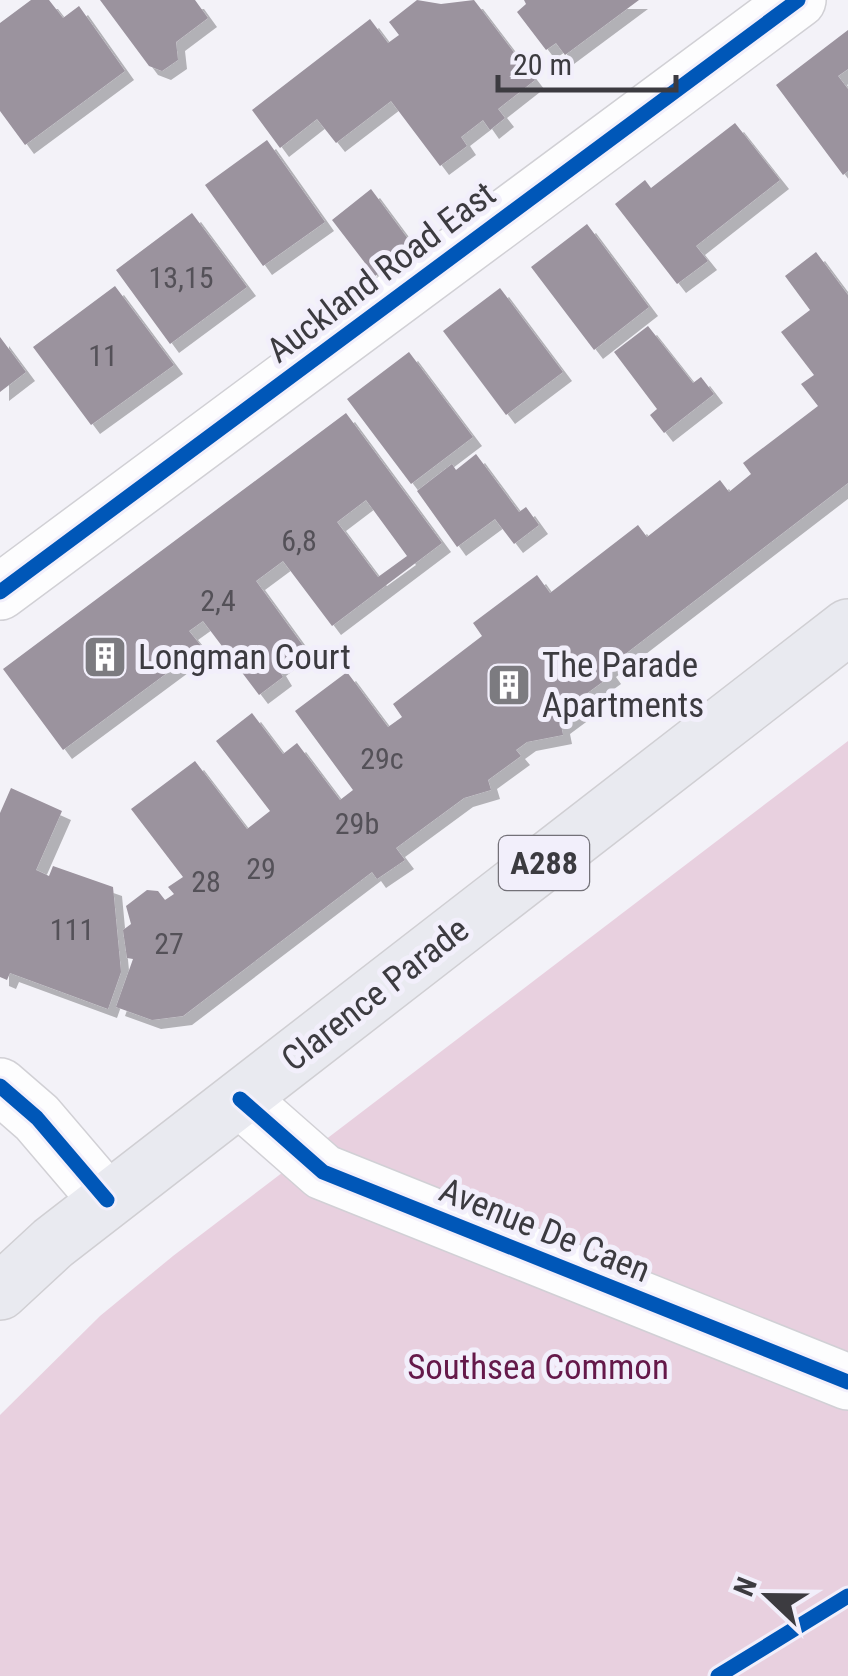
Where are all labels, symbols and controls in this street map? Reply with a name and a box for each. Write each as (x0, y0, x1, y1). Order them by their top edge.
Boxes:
scale bar (498, 30, 676, 92)
text: 20 m (513, 47, 572, 82)
street label: Auckland Road East (259, 173, 503, 371)
house number: 13,15 (148, 260, 214, 295)
house number: 11 (88, 338, 118, 373)
house number: 6,8 (281, 523, 317, 558)
house number: 2,4 (200, 583, 236, 618)
building icon: Longman Court (82, 634, 128, 680)
place label: Longman Court (138, 637, 351, 678)
place label: The Parade Apartments (542, 645, 704, 726)
building icon: The Parade Apartments (486, 662, 532, 708)
house number: 29c (360, 741, 404, 776)
house number: 29b (335, 806, 379, 841)
road number: A288 (499, 836, 589, 890)
house number: 29 (246, 851, 276, 886)
house number: 28 (191, 864, 221, 899)
street label: Clarence Parade (274, 909, 477, 1080)
house number: 111 (50, 912, 94, 947)
house number: 27 (154, 926, 184, 961)
street label: Avenue De Caen (434, 1170, 656, 1291)
park label: Southsea Common (407, 1347, 669, 1388)
north arrow (718, 1546, 818, 1646)
text: N (727, 1573, 764, 1601)

